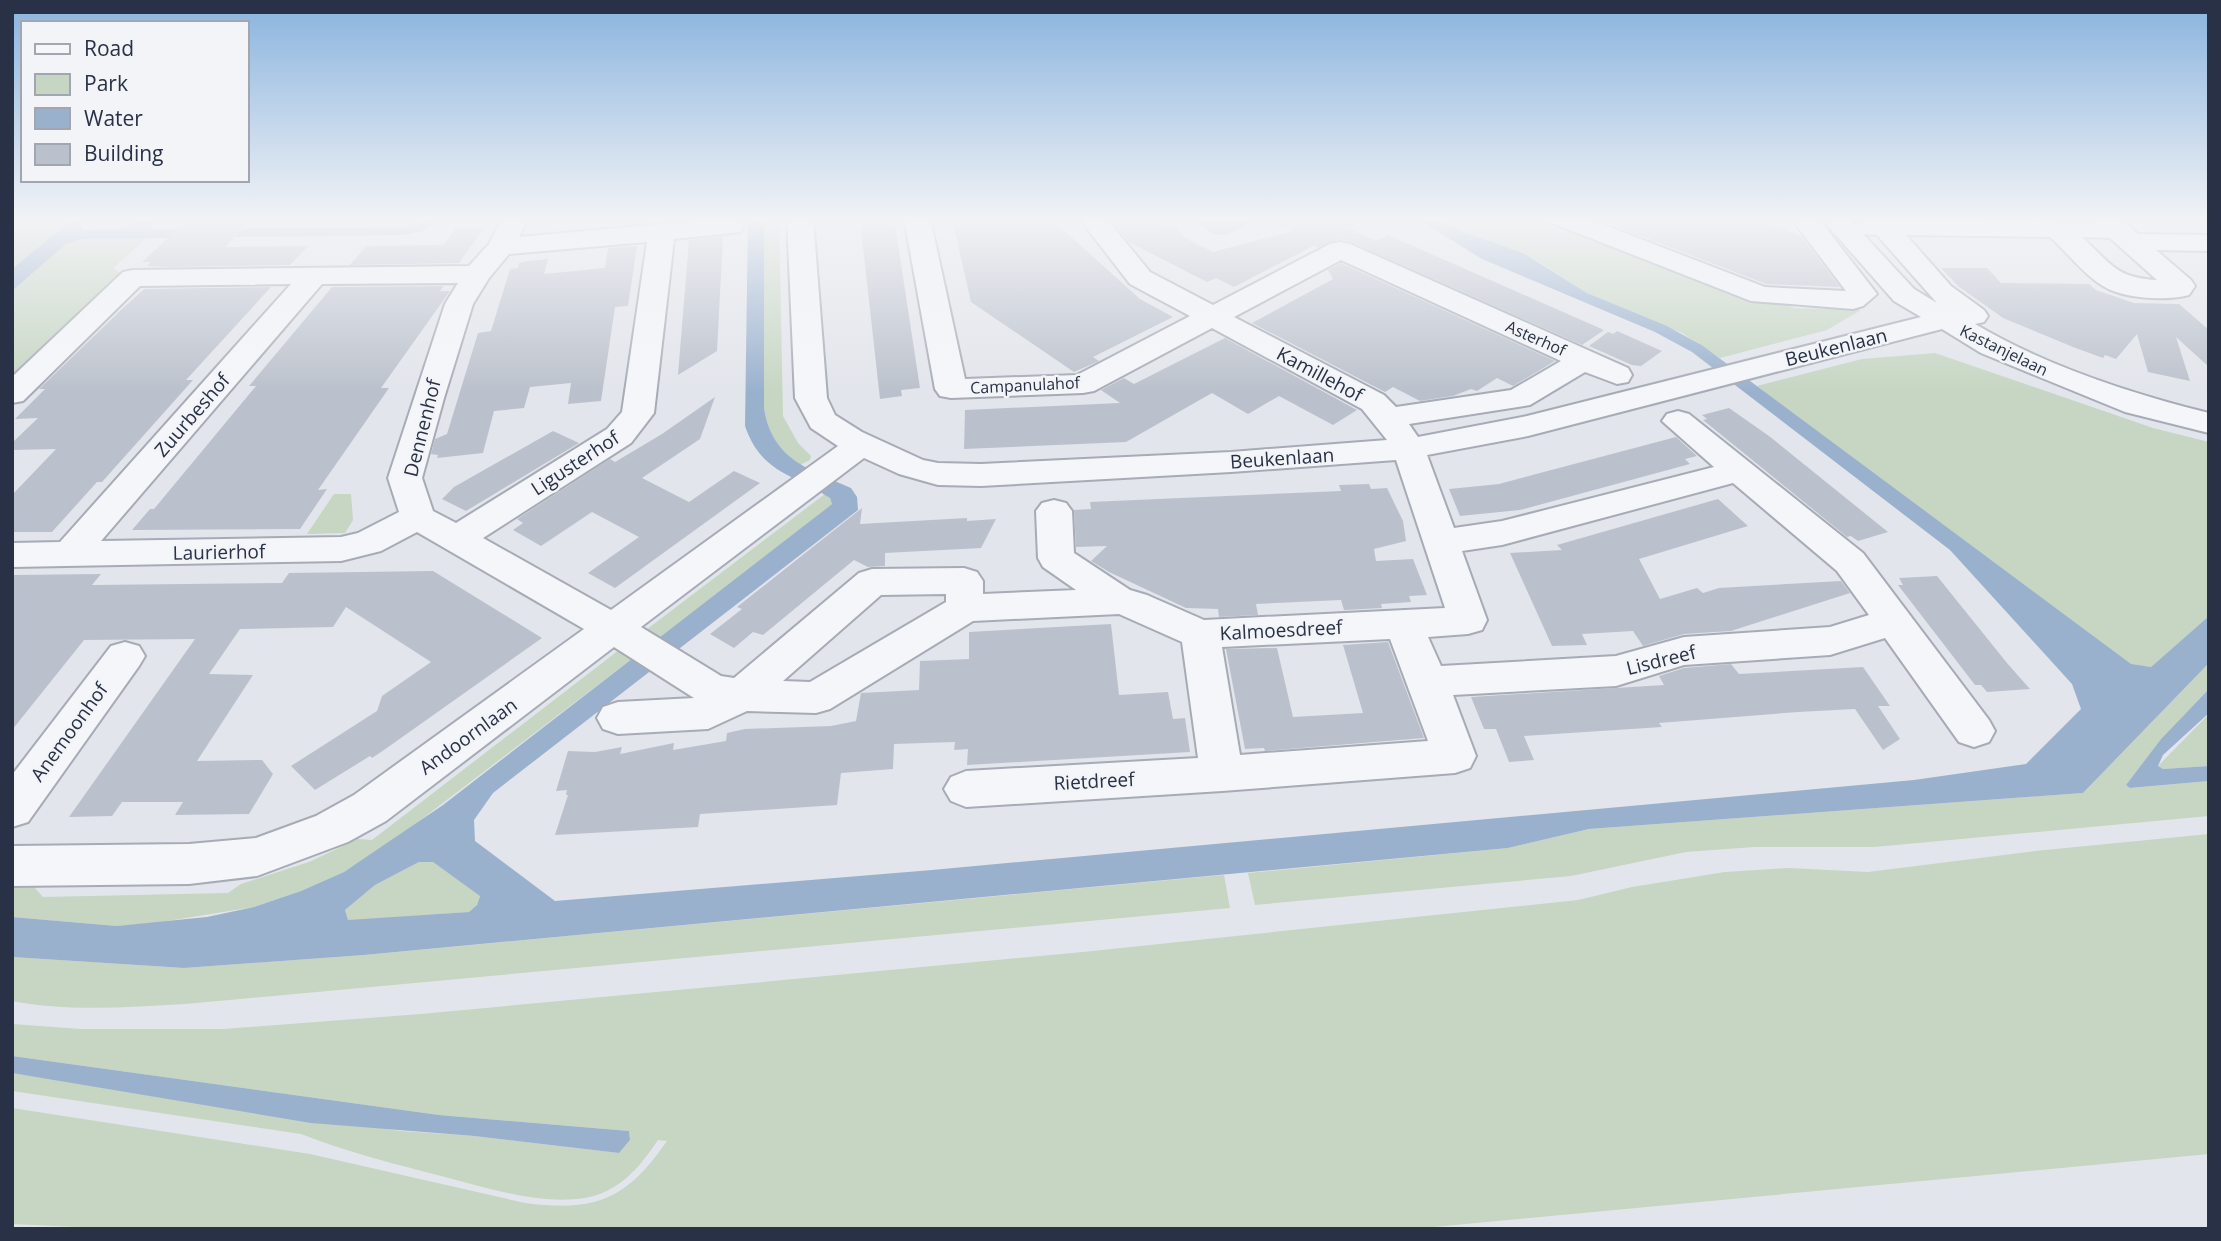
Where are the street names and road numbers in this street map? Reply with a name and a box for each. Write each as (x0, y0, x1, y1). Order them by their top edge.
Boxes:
street label: Asterhof (1502, 315, 1571, 362)
street label: Kastanjelaan (1956, 319, 2052, 381)
street label: Beukenlaan (1782, 322, 1890, 372)
street label: Kamillehof (1272, 340, 1369, 408)
street label: Zuurbeshof (148, 366, 237, 462)
street label: Campanulahof (970, 371, 1082, 399)
street label: Dennenhof (397, 375, 447, 479)
street label: Ligusterhof (526, 424, 626, 501)
street label: Beukenlaan (1229, 441, 1335, 475)
street label: Laurierhof (172, 538, 267, 566)
street label: Kalmoesdreef (1219, 614, 1345, 646)
street label: Lisdreef (1623, 638, 1700, 681)
street label: Anemoonhof (24, 676, 115, 787)
street label: Andoornlaan (414, 692, 522, 780)
street label: Rietdreef (1053, 766, 1137, 796)

